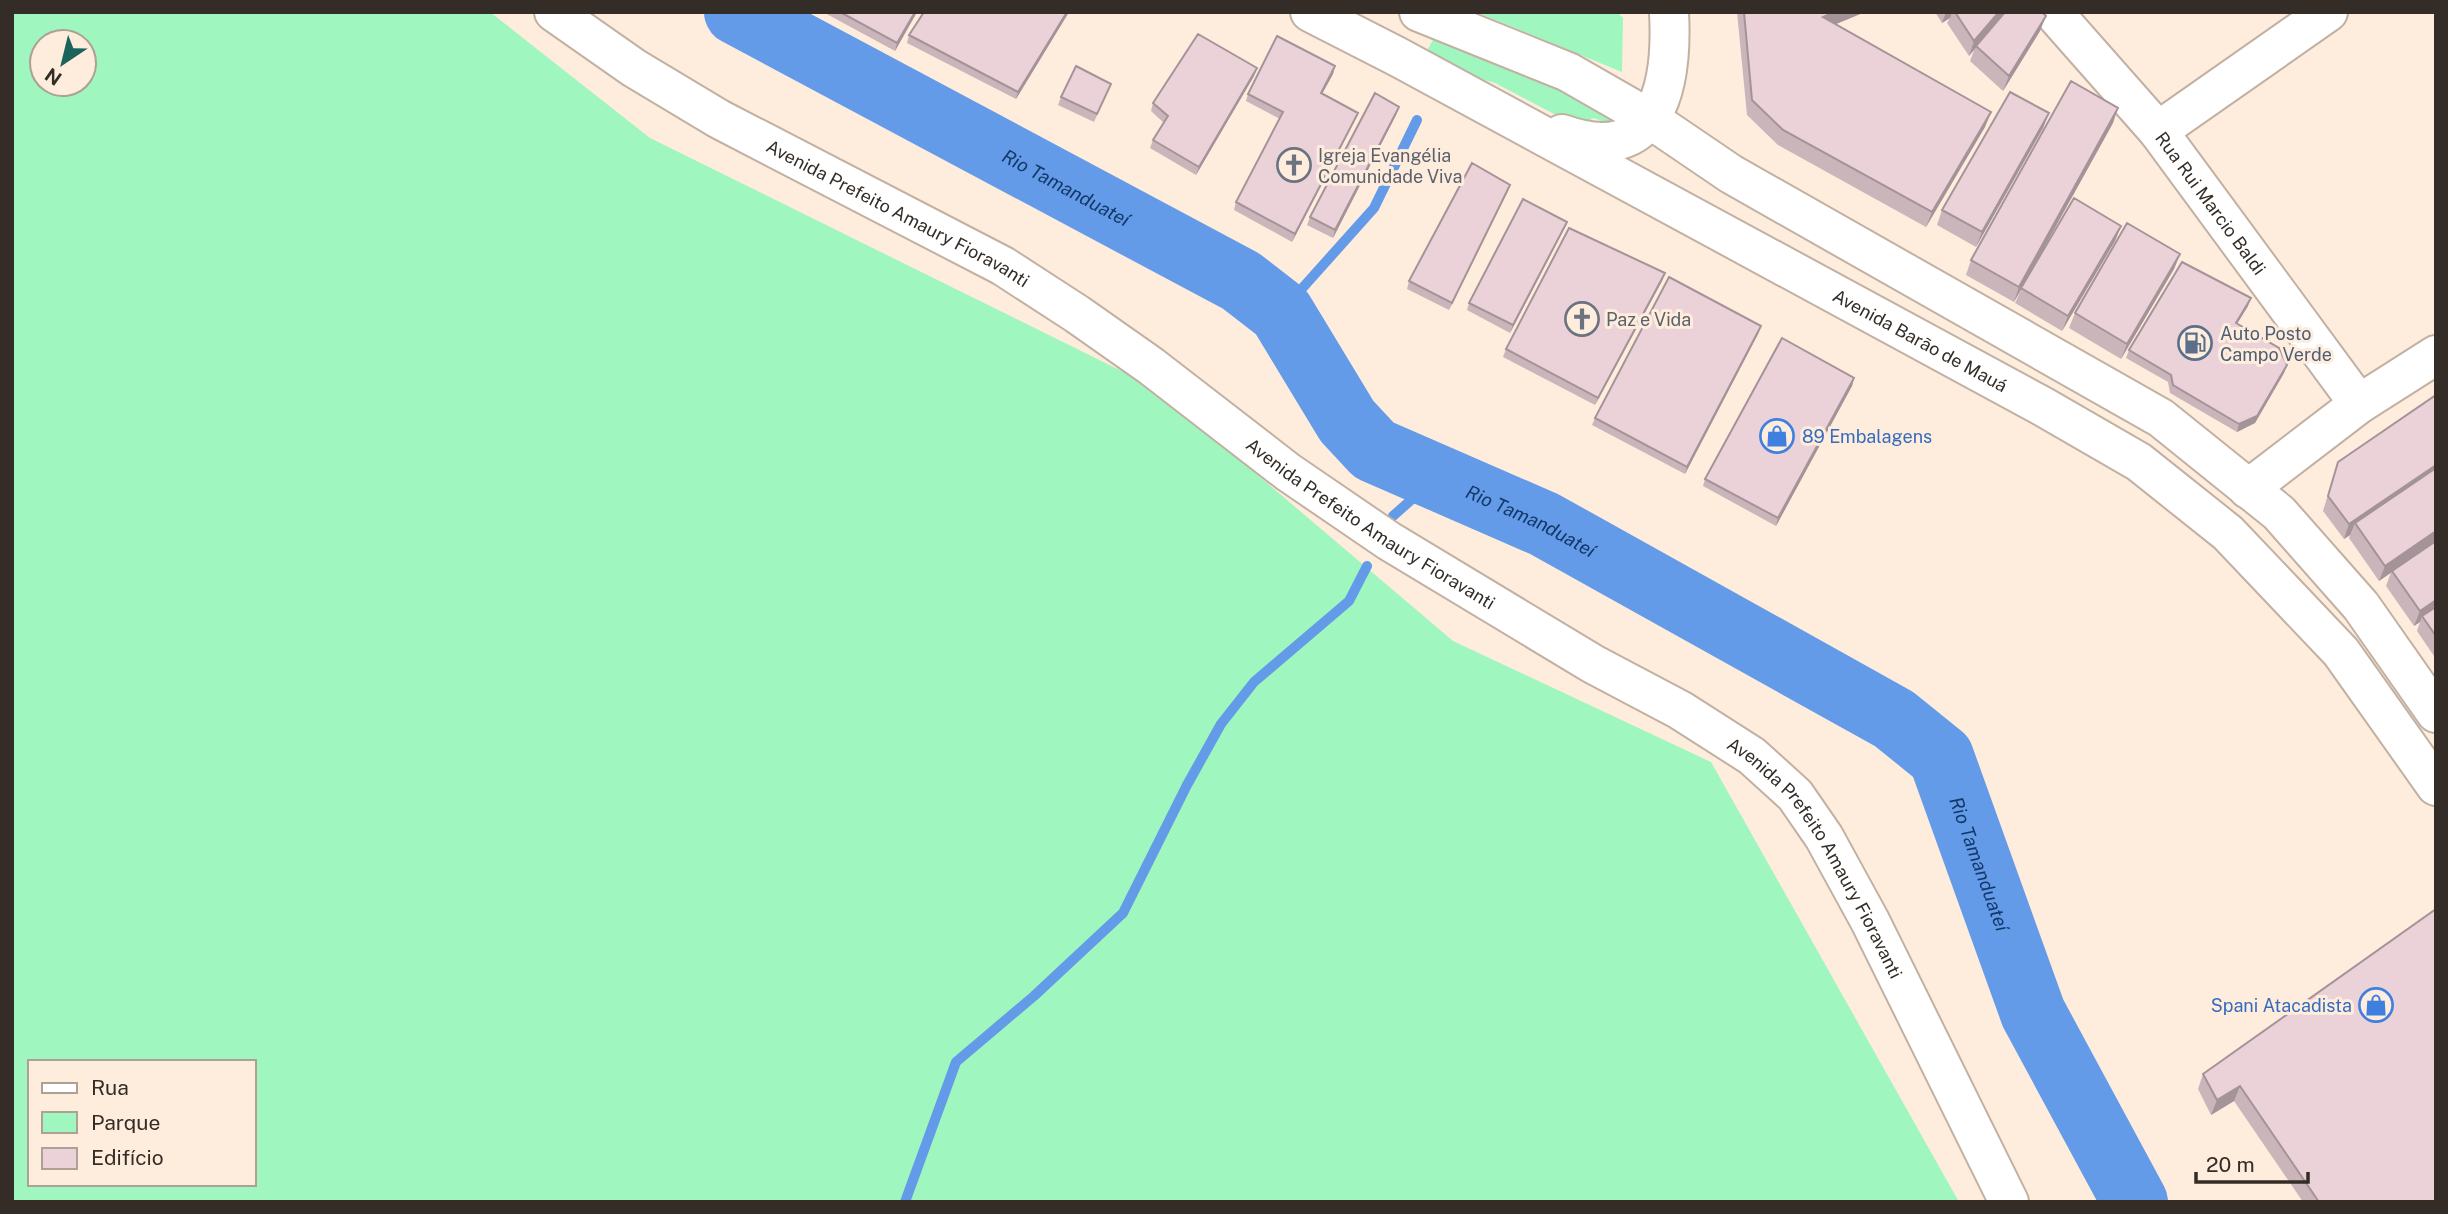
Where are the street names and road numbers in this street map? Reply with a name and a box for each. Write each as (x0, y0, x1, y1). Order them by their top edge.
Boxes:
street label: Rua Rui Marcio Baldi (2151, 127, 2270, 278)
street label: Avenida Prefeito Amaury Fioravanti (763, 135, 1033, 291)
street label: Avenida Barão de Mauá (1830, 284, 2011, 396)
street label: Avenida Prefeito Amaury Fioravanti (1242, 433, 1499, 613)
street label: Avenida Prefeito Amaury Fioravanti (1724, 733, 1907, 982)

